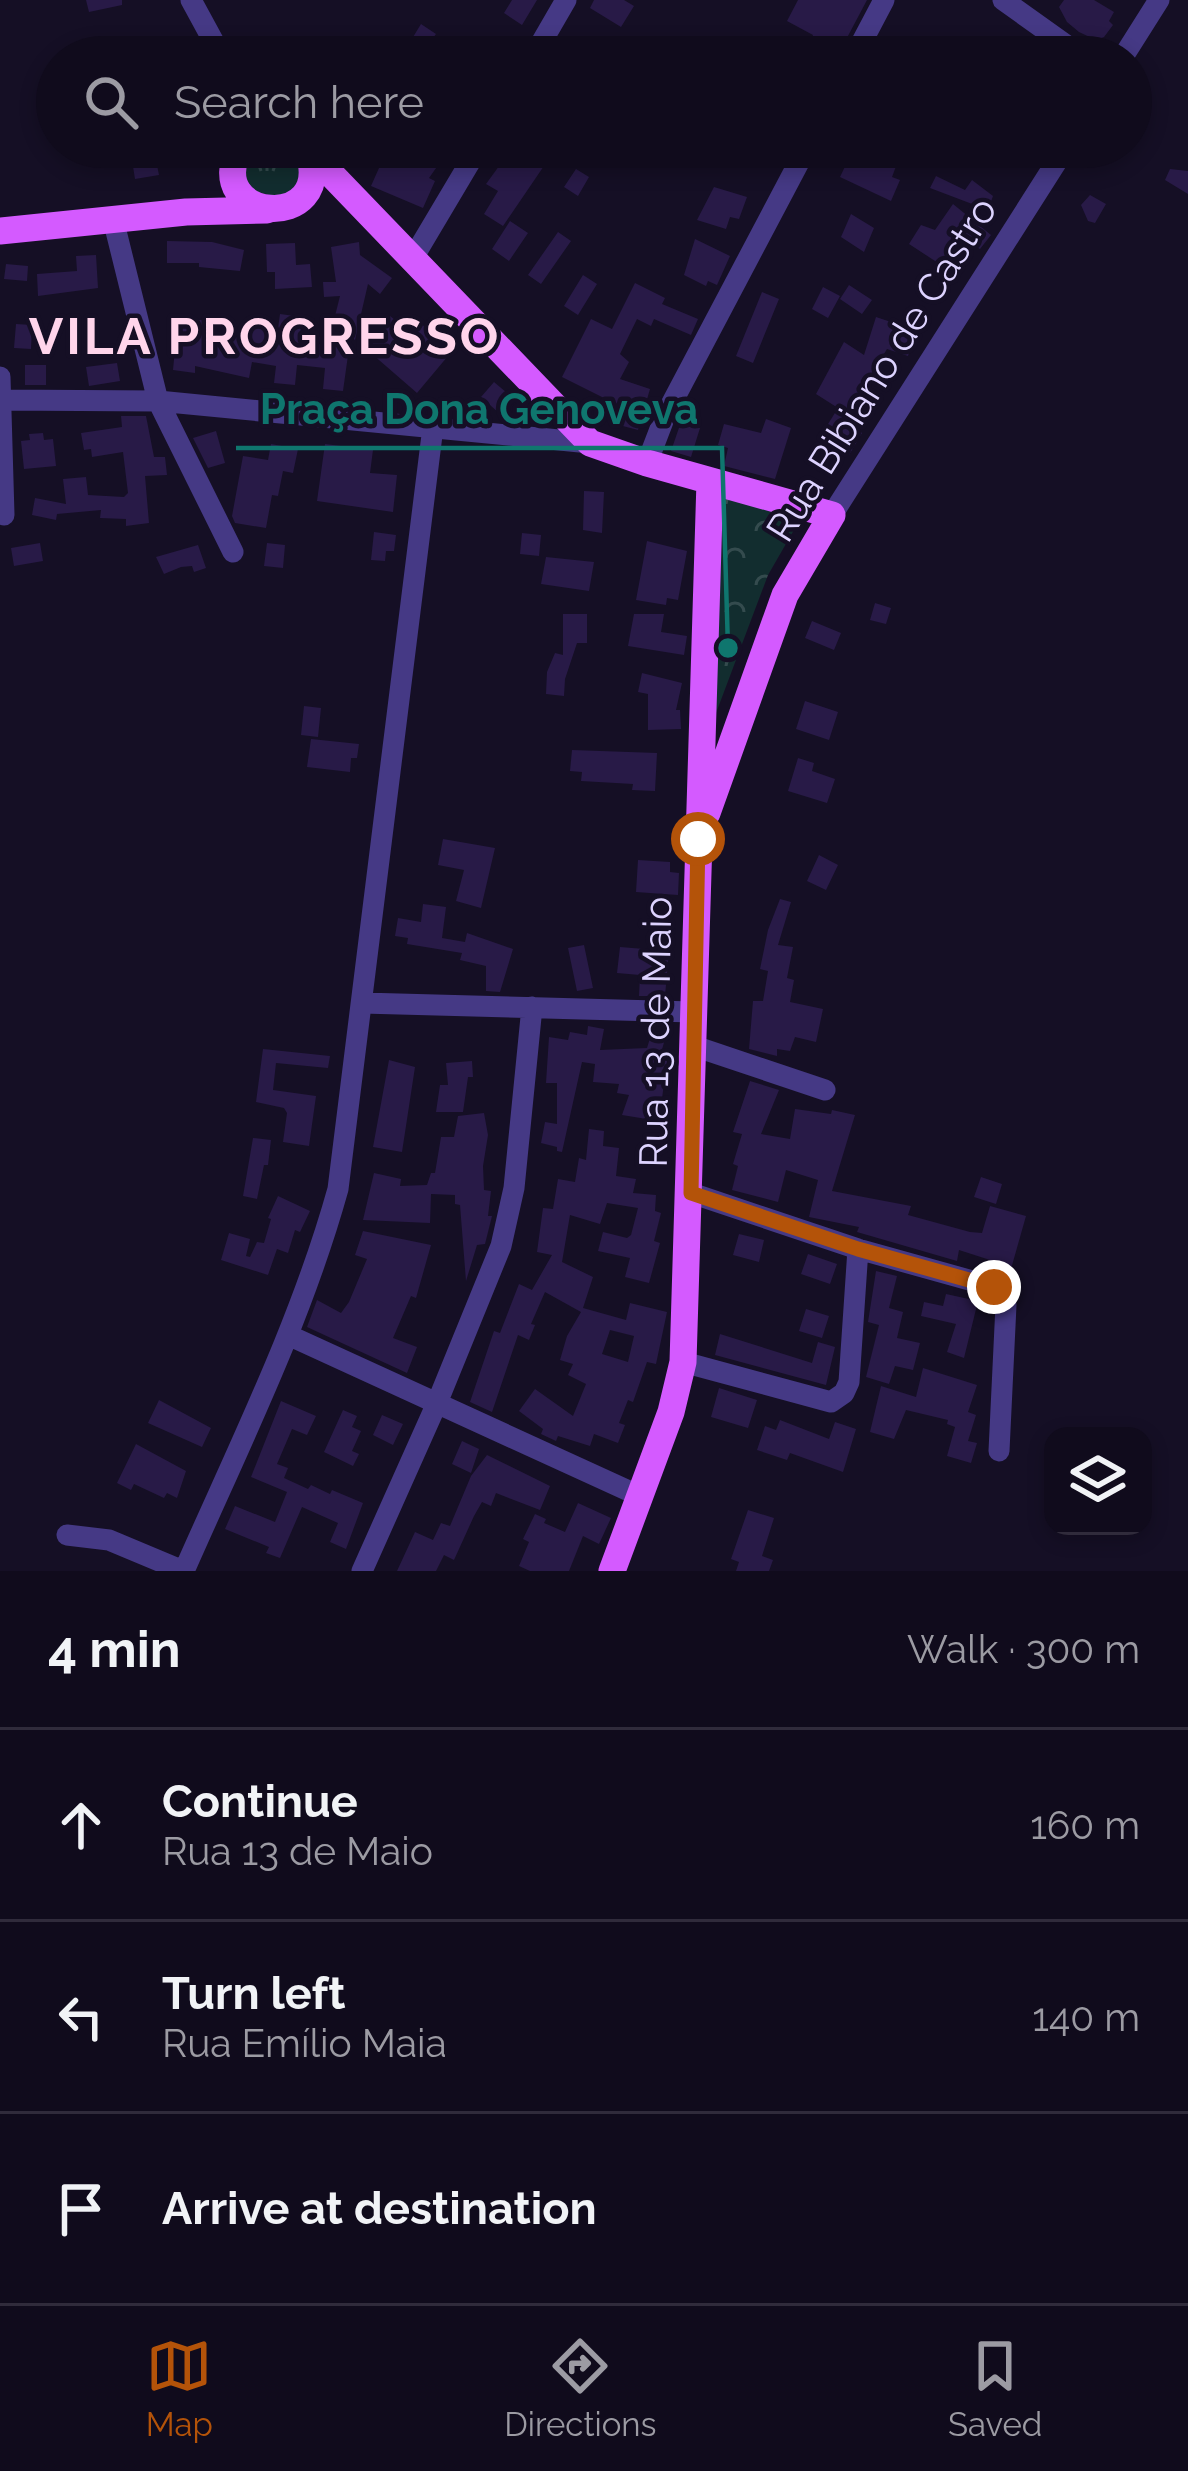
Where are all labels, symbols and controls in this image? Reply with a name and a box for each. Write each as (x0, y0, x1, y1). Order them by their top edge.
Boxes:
search box (36, 36, 1152, 168)
icon: search (78, 69, 144, 135)
text: Search here (174, 76, 424, 129)
street label: Rua Bibiano de Castro (756, 188, 1006, 550)
district label: VILA PROGRESSO (29, 306, 501, 366)
callout: Praça Dona Genoveva (236, 370, 722, 448)
text: Praça Dona Genoveva (260, 385, 698, 434)
route start (671, 812, 725, 866)
street label: Rua 13 de Maio (630, 896, 680, 1168)
route end (967, 1260, 1021, 1314)
map controls (1044, 1427, 1152, 1535)
button: layers (1044, 1427, 1152, 1535)
text: 4 min (48, 1619, 181, 1679)
text: Walk · 300 m (907, 1626, 1140, 1672)
text: Continue (162, 1775, 358, 1828)
icon: ahead (48, 1792, 114, 1858)
text: 160 m (1030, 1802, 1140, 1848)
text: Rua 13 de Maio (162, 1828, 433, 1874)
text: Turn left (162, 1967, 345, 2020)
icon: left (48, 1984, 114, 2050)
text: 140 m (1032, 1994, 1140, 2040)
text: Rua Emílio Maia (162, 2020, 447, 2066)
icon: arrive (48, 2176, 114, 2242)
text: Arrive at destination (162, 2182, 597, 2235)
tab: Map (146, 2333, 213, 2444)
tab: Directions (504, 2333, 657, 2444)
tab: Saved (948, 2333, 1042, 2444)

